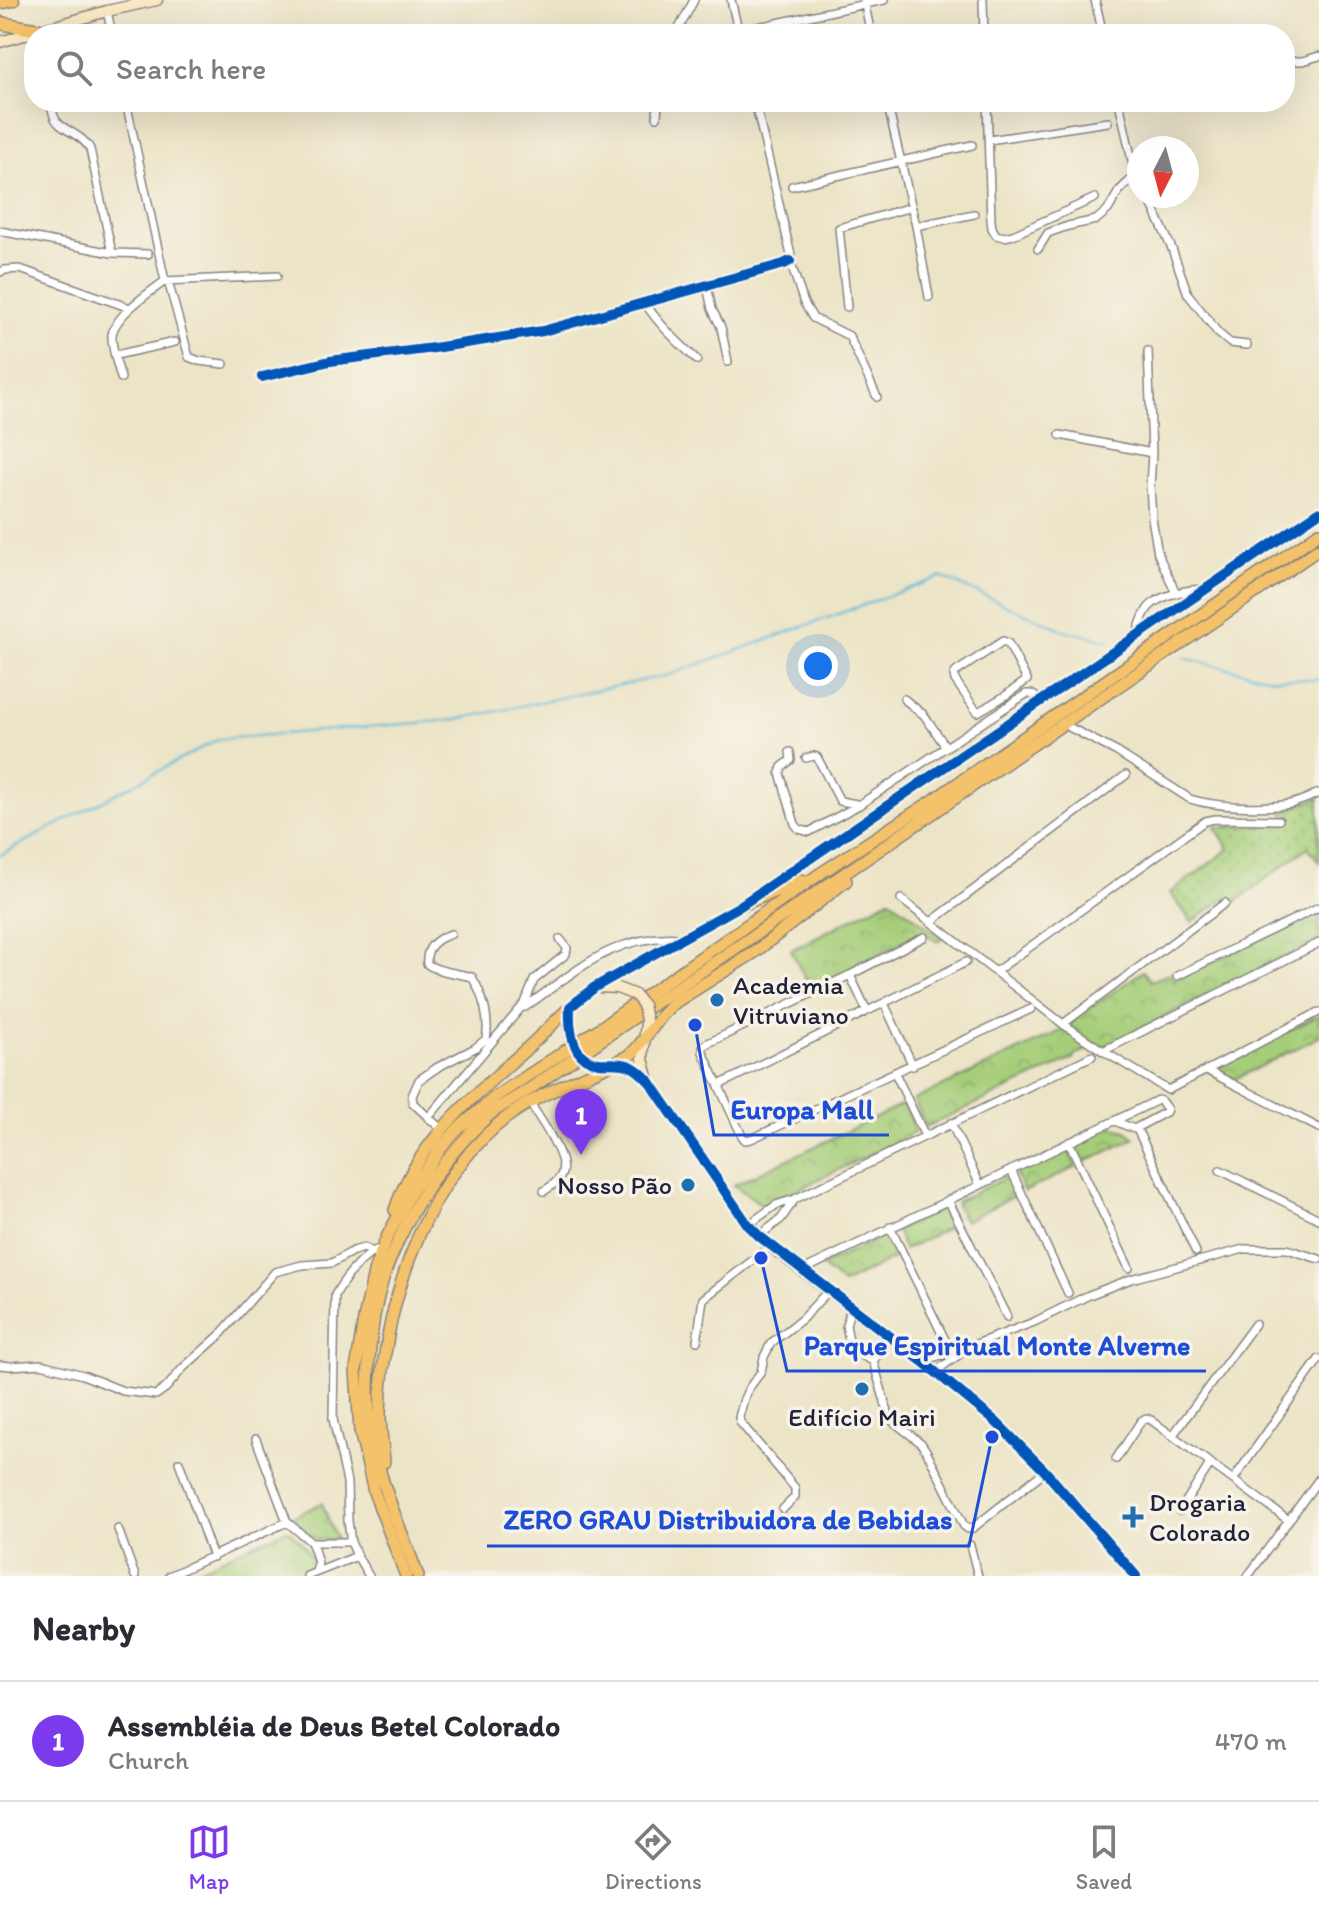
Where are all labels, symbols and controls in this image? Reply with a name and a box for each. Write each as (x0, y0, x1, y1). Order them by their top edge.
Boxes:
search box (24, 24, 1295, 112)
icon: search (52, 46, 96, 90)
text: Search here (116, 50, 266, 87)
north arrow (1127, 136, 1199, 208)
your location (798, 646, 838, 686)
place label: Academia Vitruviano (733, 969, 849, 1031)
marker: Academia Vitruviano (708, 991, 726, 1009)
callout: Europa Mall (714, 1083, 889, 1135)
pin: 1 (555, 1089, 607, 1155)
text: Europa Mall (730, 1092, 874, 1126)
place label: Nosso Pão (557, 1169, 672, 1201)
marker: Nosso Pão (679, 1176, 697, 1194)
callout: Parque Espiritual Monte Alverne (787, 1319, 1206, 1371)
text: Parque Espiritual Monte Alverne (804, 1328, 1190, 1362)
marker: Edifício Mairi (853, 1380, 871, 1398)
place label: Edifício Mairi (788, 1401, 936, 1433)
place label: Drogaria Colorado (1149, 1486, 1250, 1548)
callout: ZERO GRAU Distribuidora de Bebidas (487, 1494, 969, 1546)
text: ZERO GRAU Distribuidora de Bebidas (503, 1502, 953, 1536)
marker: Drogaria Colorado (1124, 1508, 1142, 1526)
text: Nearby (32, 1608, 135, 1649)
text: Assembléia de Deus Betel Colorado (108, 1707, 560, 1744)
text: 1 (52, 1725, 64, 1757)
text: 470 m (1215, 1725, 1287, 1757)
text: Church (108, 1744, 189, 1776)
tab: Map (187, 1820, 231, 1895)
tab: Directions (605, 1820, 702, 1895)
tab: Saved (1076, 1820, 1132, 1895)

